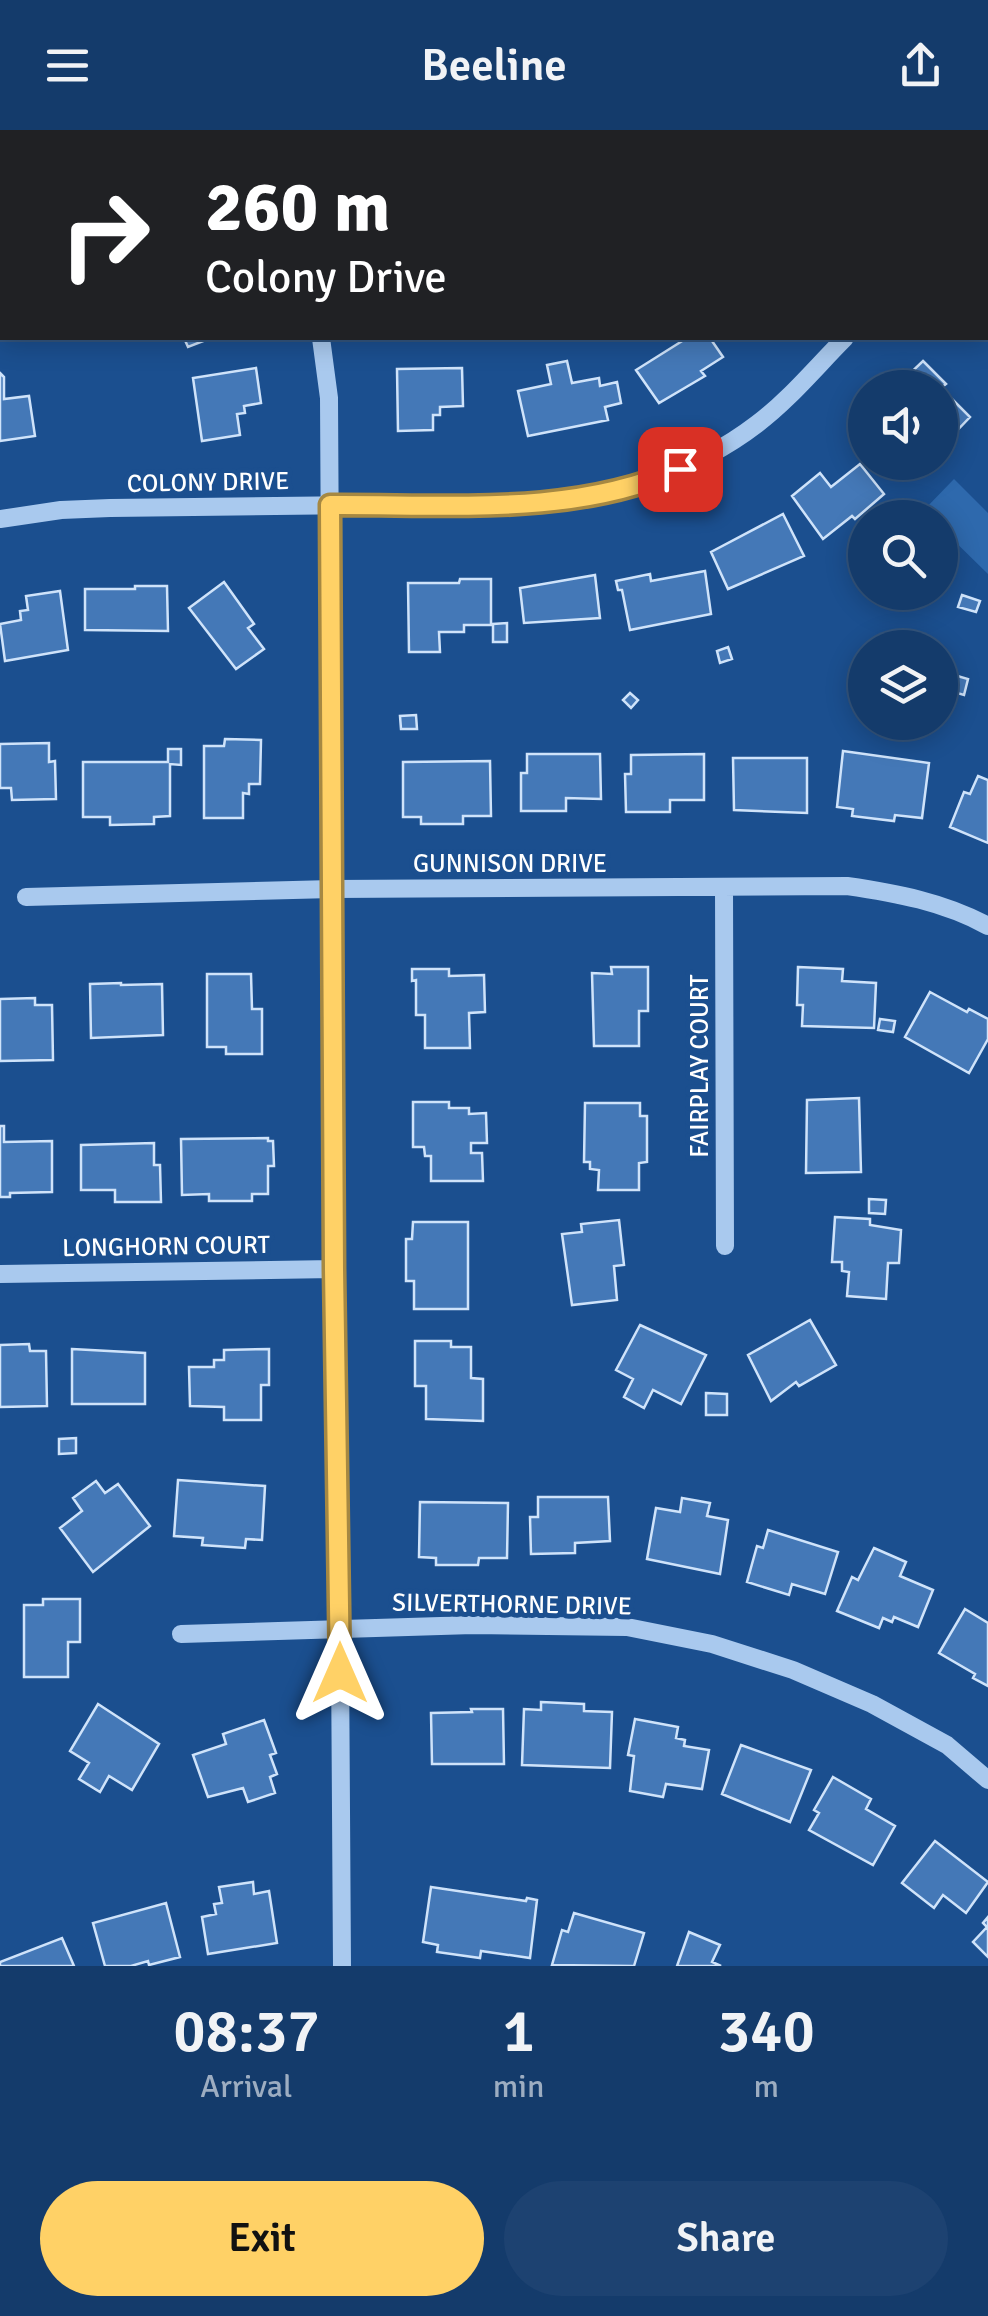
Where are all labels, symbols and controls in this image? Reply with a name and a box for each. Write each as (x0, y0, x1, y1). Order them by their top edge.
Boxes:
icon: menu (40, 38, 95, 93)
text: Beeline (421, 38, 567, 93)
icon: share (893, 38, 948, 93)
text: 260 m (205, 164, 390, 250)
icon: right (40, 170, 170, 300)
text: Colony Drive (205, 250, 447, 305)
map controls (848, 370, 958, 740)
button: sound (848, 370, 958, 480)
pin (638, 427, 723, 512)
icon: arrive (653, 442, 708, 497)
street label: COLONY DRIVE (127, 465, 289, 499)
button: search (848, 500, 958, 610)
button: layers (848, 630, 958, 740)
street label: GUNNISON DRIVE (413, 848, 607, 879)
street label: FAIRPLAY COURT (684, 974, 715, 1158)
street label: LONGHORN COURT (62, 1229, 271, 1263)
street label: SILVERTHORNE DRIVE (392, 1586, 632, 1622)
position arrow (288, 1621, 392, 1725)
text: 08:37 (173, 1995, 320, 2069)
text: 1 (502, 1995, 535, 2069)
text: 340 (718, 1995, 815, 2069)
text: Arrival (200, 2067, 293, 2106)
text: min (493, 2067, 544, 2106)
text: m (753, 2067, 779, 2106)
button: Exit (40, 2181, 484, 2296)
button: Share (504, 2181, 948, 2296)

